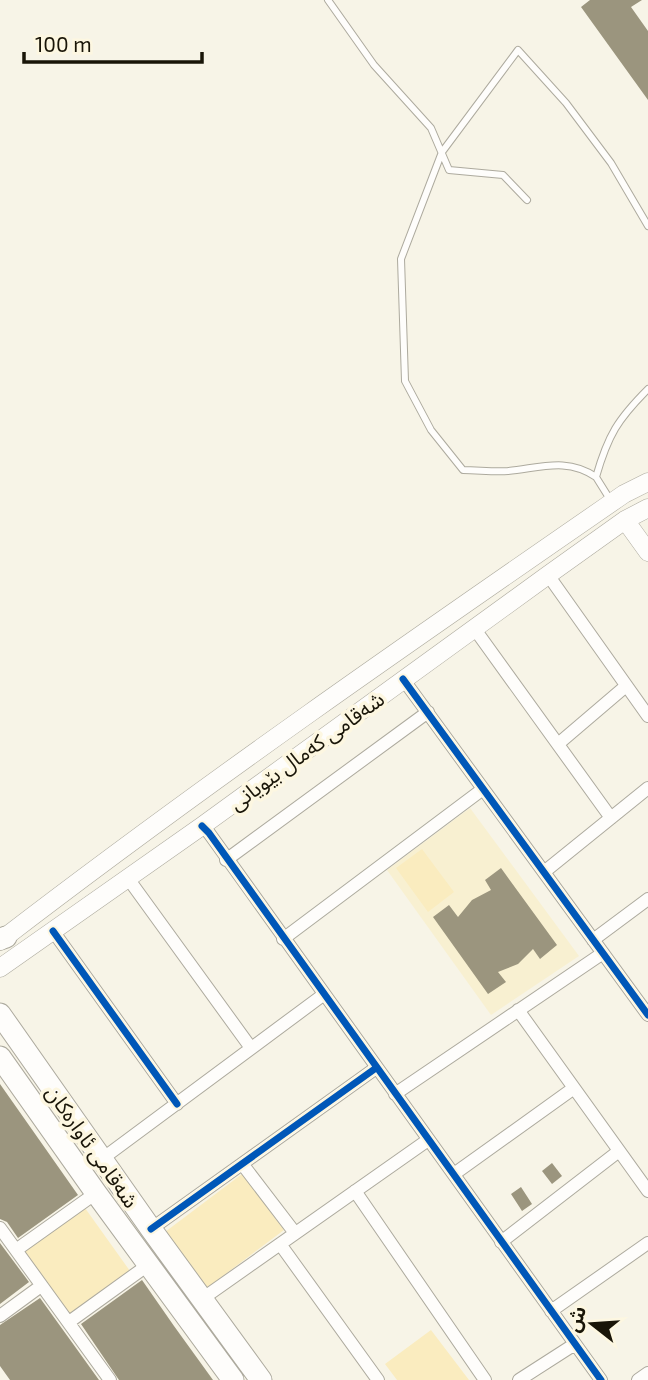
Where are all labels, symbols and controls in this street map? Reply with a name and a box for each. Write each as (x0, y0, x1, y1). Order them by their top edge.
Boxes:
scale bar (24, 21, 203, 65)
text: 100 m (35, 31, 92, 56)
street label: شەقامی کەمال بێویانی (224, 685, 389, 815)
street label: شەقامی ئاوارەکان (41, 1080, 145, 1213)
north arrow (557, 1289, 627, 1359)
text: ش (560, 1303, 590, 1335)

